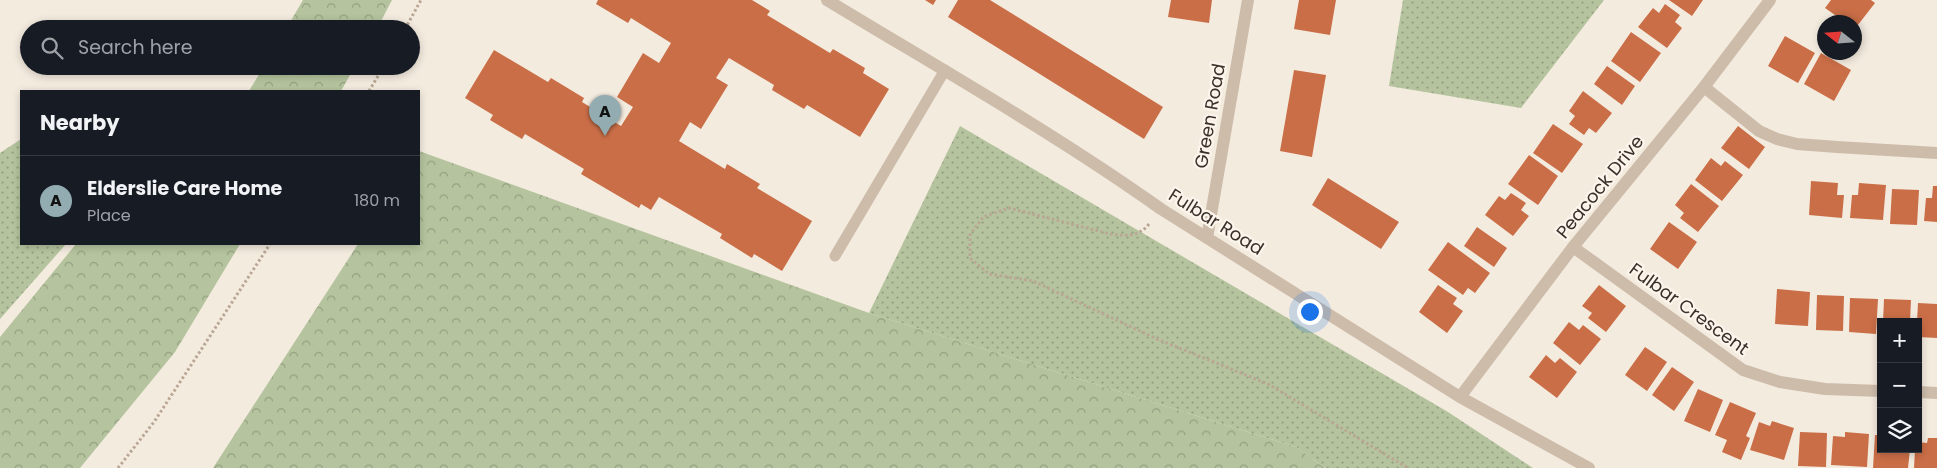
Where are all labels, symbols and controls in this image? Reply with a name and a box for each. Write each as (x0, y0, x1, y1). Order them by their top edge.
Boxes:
north arrow (1817, 15, 1862, 60)
search box (20, 20, 420, 75)
icon: search (38, 34, 66, 62)
text: Search here (78, 34, 192, 61)
street label: Green Road (1188, 61, 1231, 170)
pin: A (589, 95, 621, 136)
text: Nearby (40, 108, 120, 137)
street label: Peacock Drive (1550, 130, 1649, 244)
text: Elderslie Care Home (87, 175, 282, 202)
street label: Fulbar Road (1164, 182, 1269, 261)
text: A (50, 189, 62, 212)
text: 180 m (354, 189, 400, 212)
text: Place (87, 204, 131, 227)
street label: Fulbar Crescent (1624, 257, 1754, 361)
your location (1297, 299, 1323, 325)
map controls (1877, 318, 1922, 453)
button: + (1877, 318, 1922, 363)
button: − (1877, 363, 1922, 408)
button: layers (1877, 408, 1922, 453)

